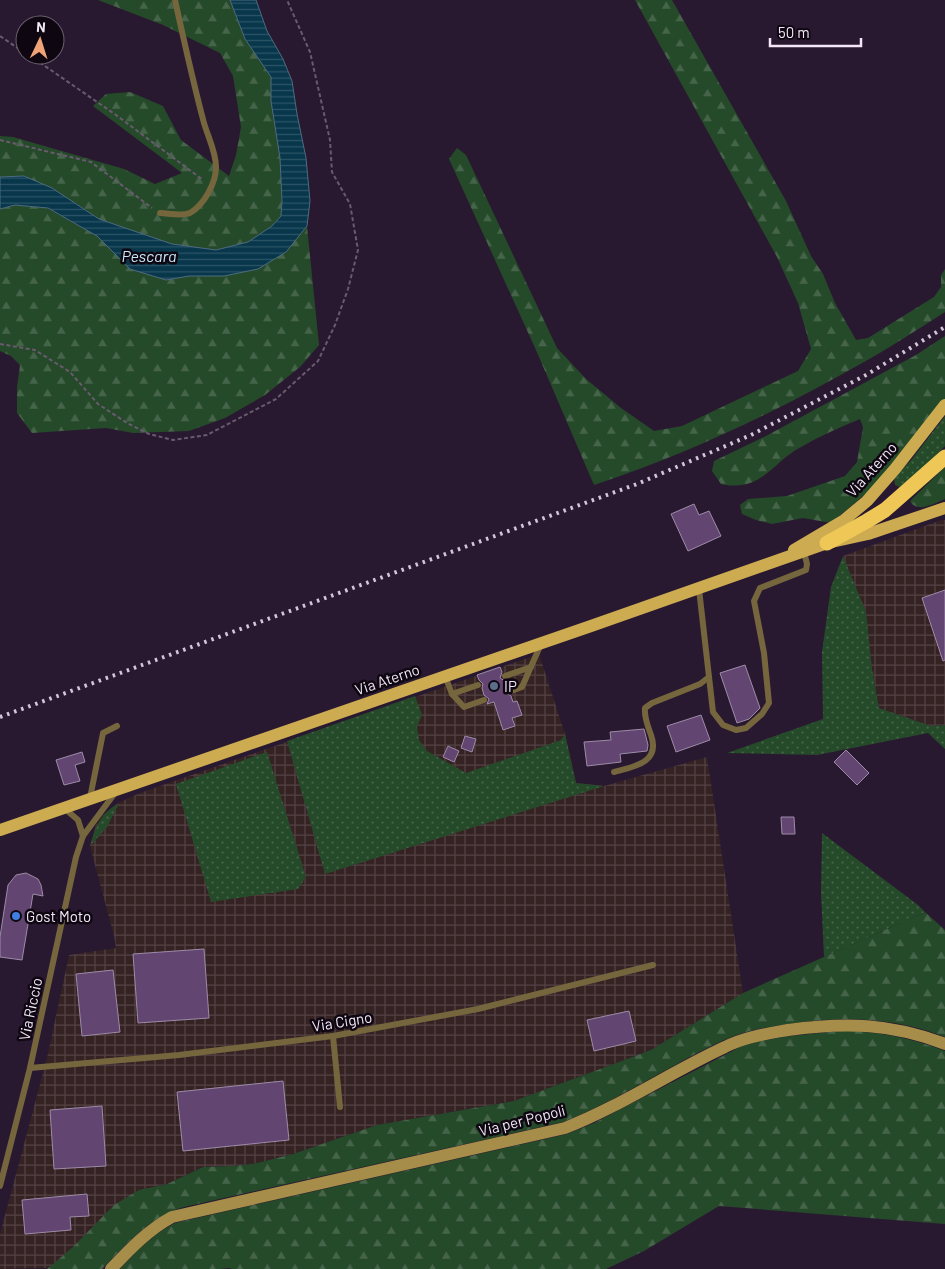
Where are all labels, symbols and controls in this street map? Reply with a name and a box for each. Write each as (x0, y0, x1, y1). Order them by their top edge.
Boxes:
north arrow (15, 15, 65, 65)
scale bar (770, 15, 861, 47)
text: N (36, 18, 46, 35)
text: 50 m (778, 23, 810, 41)
water label: Pescara (122, 246, 176, 265)
street label: Via Aterno (842, 438, 900, 500)
street label: Via Aterno (352, 660, 422, 698)
place label: IP (504, 677, 517, 695)
marker: IP (488, 680, 500, 692)
place label: Gost Moto (26, 907, 91, 925)
marker: Gost Moto (10, 910, 22, 922)
street label: Via Riccio (15, 976, 45, 1042)
street label: Via Cigno (311, 1007, 373, 1035)
street label: Via per Popoli (477, 1101, 567, 1139)

